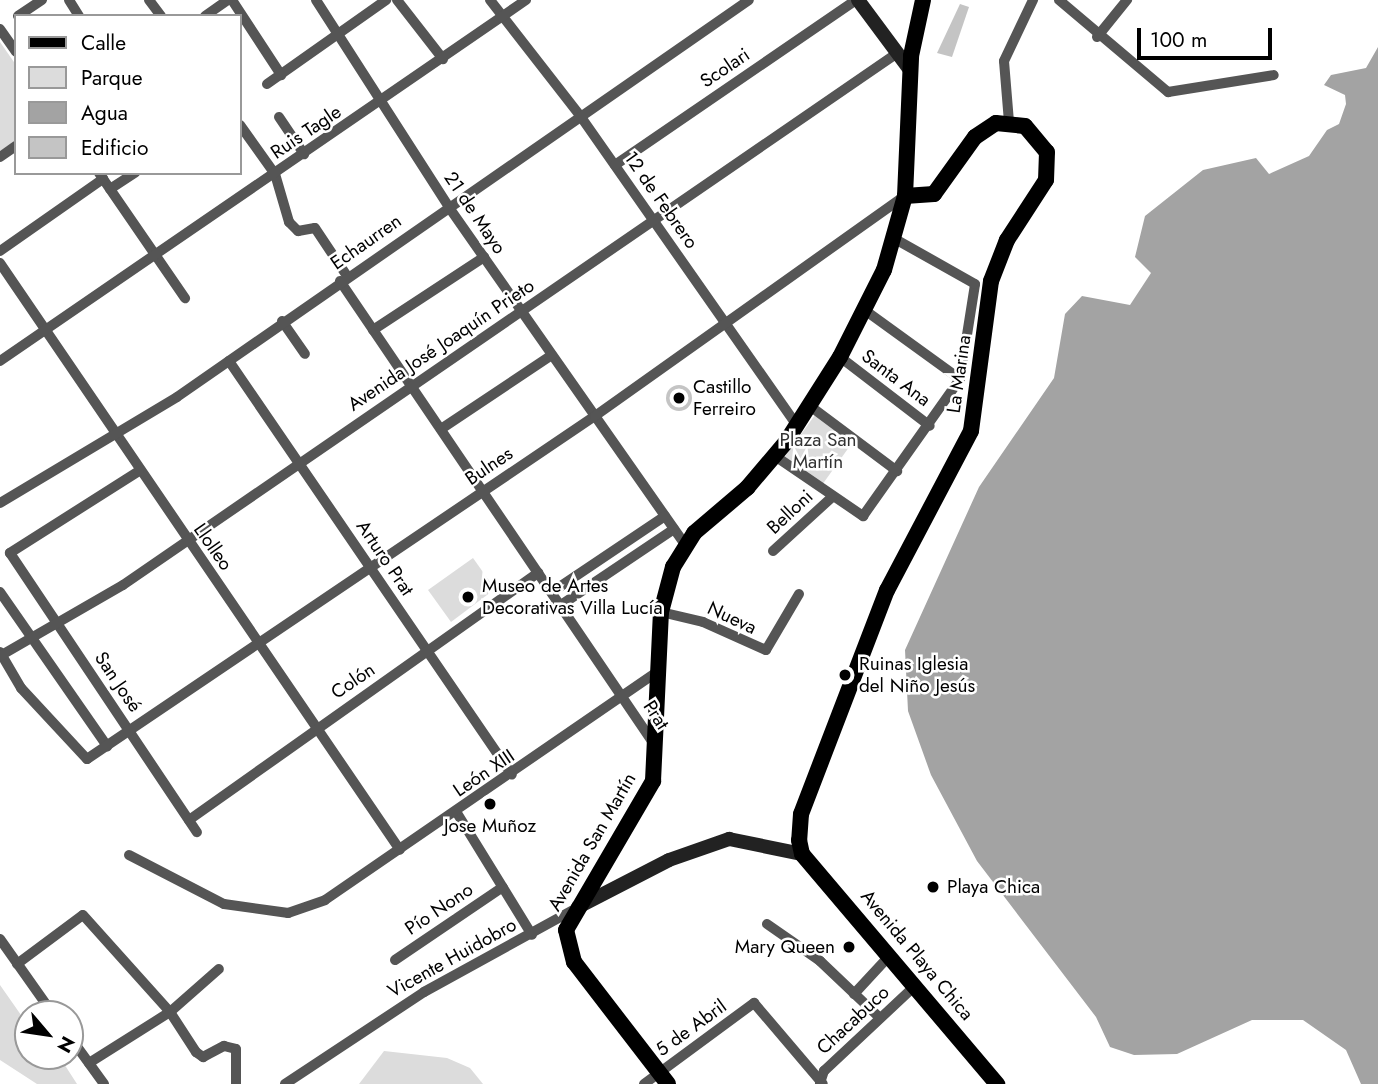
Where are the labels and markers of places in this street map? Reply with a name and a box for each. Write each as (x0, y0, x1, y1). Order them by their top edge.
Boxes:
place label: Castillo Ferreiro (693, 376, 756, 420)
marker: Castillo Ferreiro (671, 390, 687, 406)
place label: Museo de Artes Decorativas Villa Lucía (482, 575, 663, 619)
marker: Museo de Artes Decorativas Villa Lucía (460, 589, 476, 605)
place label: Ruinas Iglesia del Niño Jesús (859, 653, 975, 697)
marker: Ruinas Iglesia del Niño Jesús (837, 667, 853, 683)
marker: Jose Muñoz (482, 796, 498, 812)
place label: Jose Muñoz (444, 815, 536, 837)
place label: Playa Chica (947, 876, 1040, 898)
marker: Playa Chica (925, 879, 941, 895)
place label: Mary Queen (735, 936, 835, 958)
marker: Mary Queen (841, 939, 857, 955)

